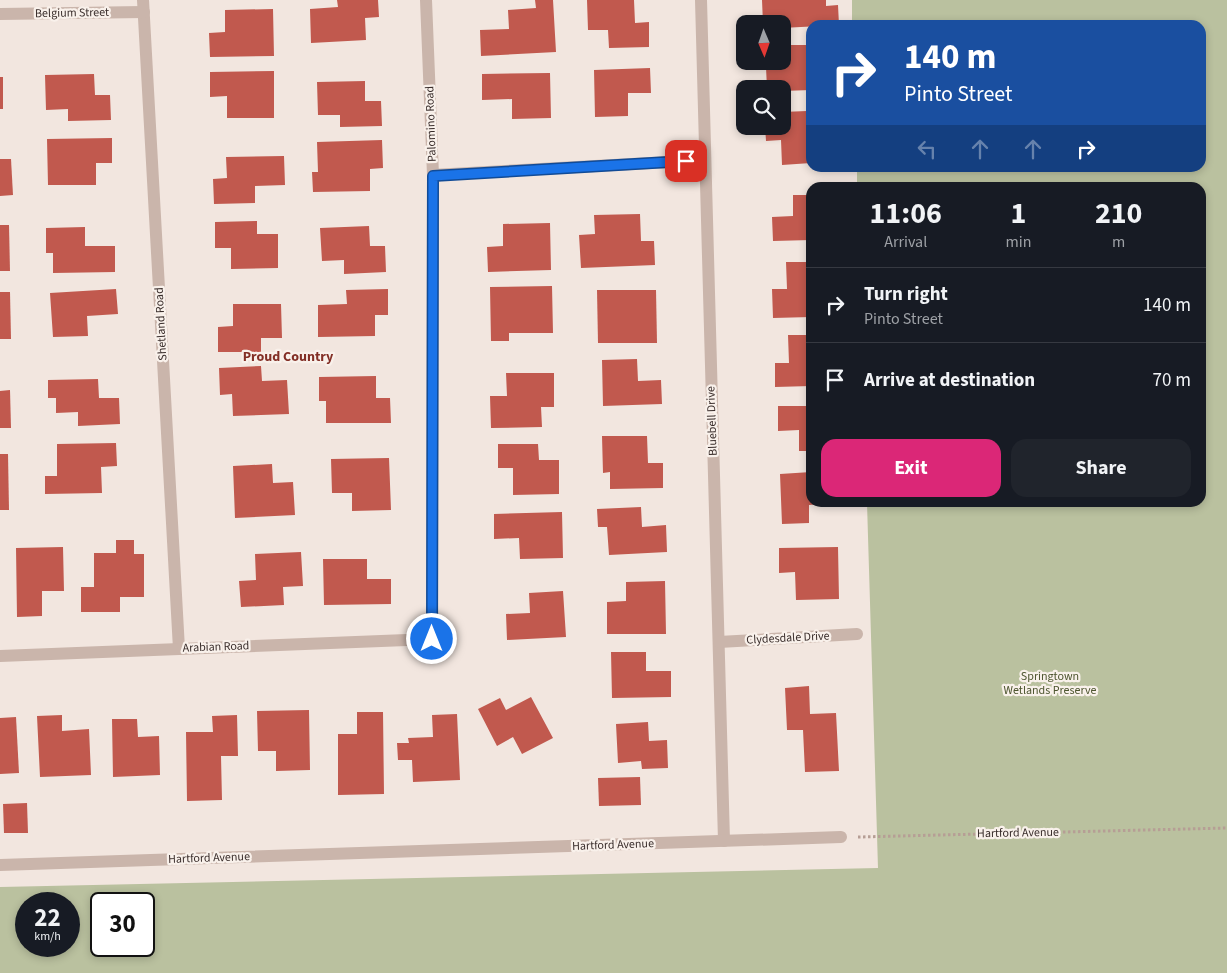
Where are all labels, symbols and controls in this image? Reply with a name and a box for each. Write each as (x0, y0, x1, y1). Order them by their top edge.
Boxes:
street label: Belgium Street (35, 4, 109, 22)
north arrow (736, 15, 791, 70)
map controls (736, 15, 791, 135)
text: 140 m (904, 32, 996, 82)
icon: right (821, 40, 886, 105)
text: Pinto Street (904, 78, 1012, 110)
button: search (736, 80, 791, 135)
street label: Palomino Road (421, 86, 441, 162)
icon: left (913, 135, 941, 163)
icon: ahead (966, 135, 994, 163)
icon: ahead (1019, 135, 1047, 163)
icon: right (1072, 135, 1100, 163)
pin (665, 140, 707, 182)
icon: arrive (672, 147, 700, 175)
text: 11:06 (870, 192, 942, 235)
text: 1 (1010, 192, 1026, 235)
text: 210 (1095, 192, 1142, 235)
text: Arrival (884, 231, 927, 253)
text: min (1005, 231, 1031, 253)
text: m (1112, 231, 1125, 253)
text: Turn right (864, 281, 948, 308)
street label: Shetland Road (151, 287, 171, 361)
icon: right (821, 291, 849, 319)
text: 140 m (1143, 292, 1191, 319)
text: Pinto Street (864, 308, 943, 330)
district label: Proud Country (243, 347, 334, 367)
icon: arrive (821, 366, 849, 394)
text: Arrive at destination (864, 367, 1035, 394)
text: 70 m (1153, 367, 1191, 394)
street label: Bluebell Drive (702, 386, 722, 456)
button: Exit (821, 439, 1001, 497)
button: Share (1011, 439, 1191, 497)
position arrow (405, 612, 457, 664)
street label: Clydesdale Drive (746, 627, 830, 649)
street label: Arabian Road (182, 637, 250, 657)
park label: Springtown Wetlands Preserve (1004, 668, 1096, 699)
street label: Hartford Avenue (977, 824, 1059, 842)
street label: Hartford Avenue (572, 835, 654, 855)
street label: Hartford Avenue (168, 848, 250, 868)
speed limit sign: 30 (90, 892, 155, 957)
text: 22 (34, 900, 61, 936)
text: km/h (34, 928, 61, 945)

